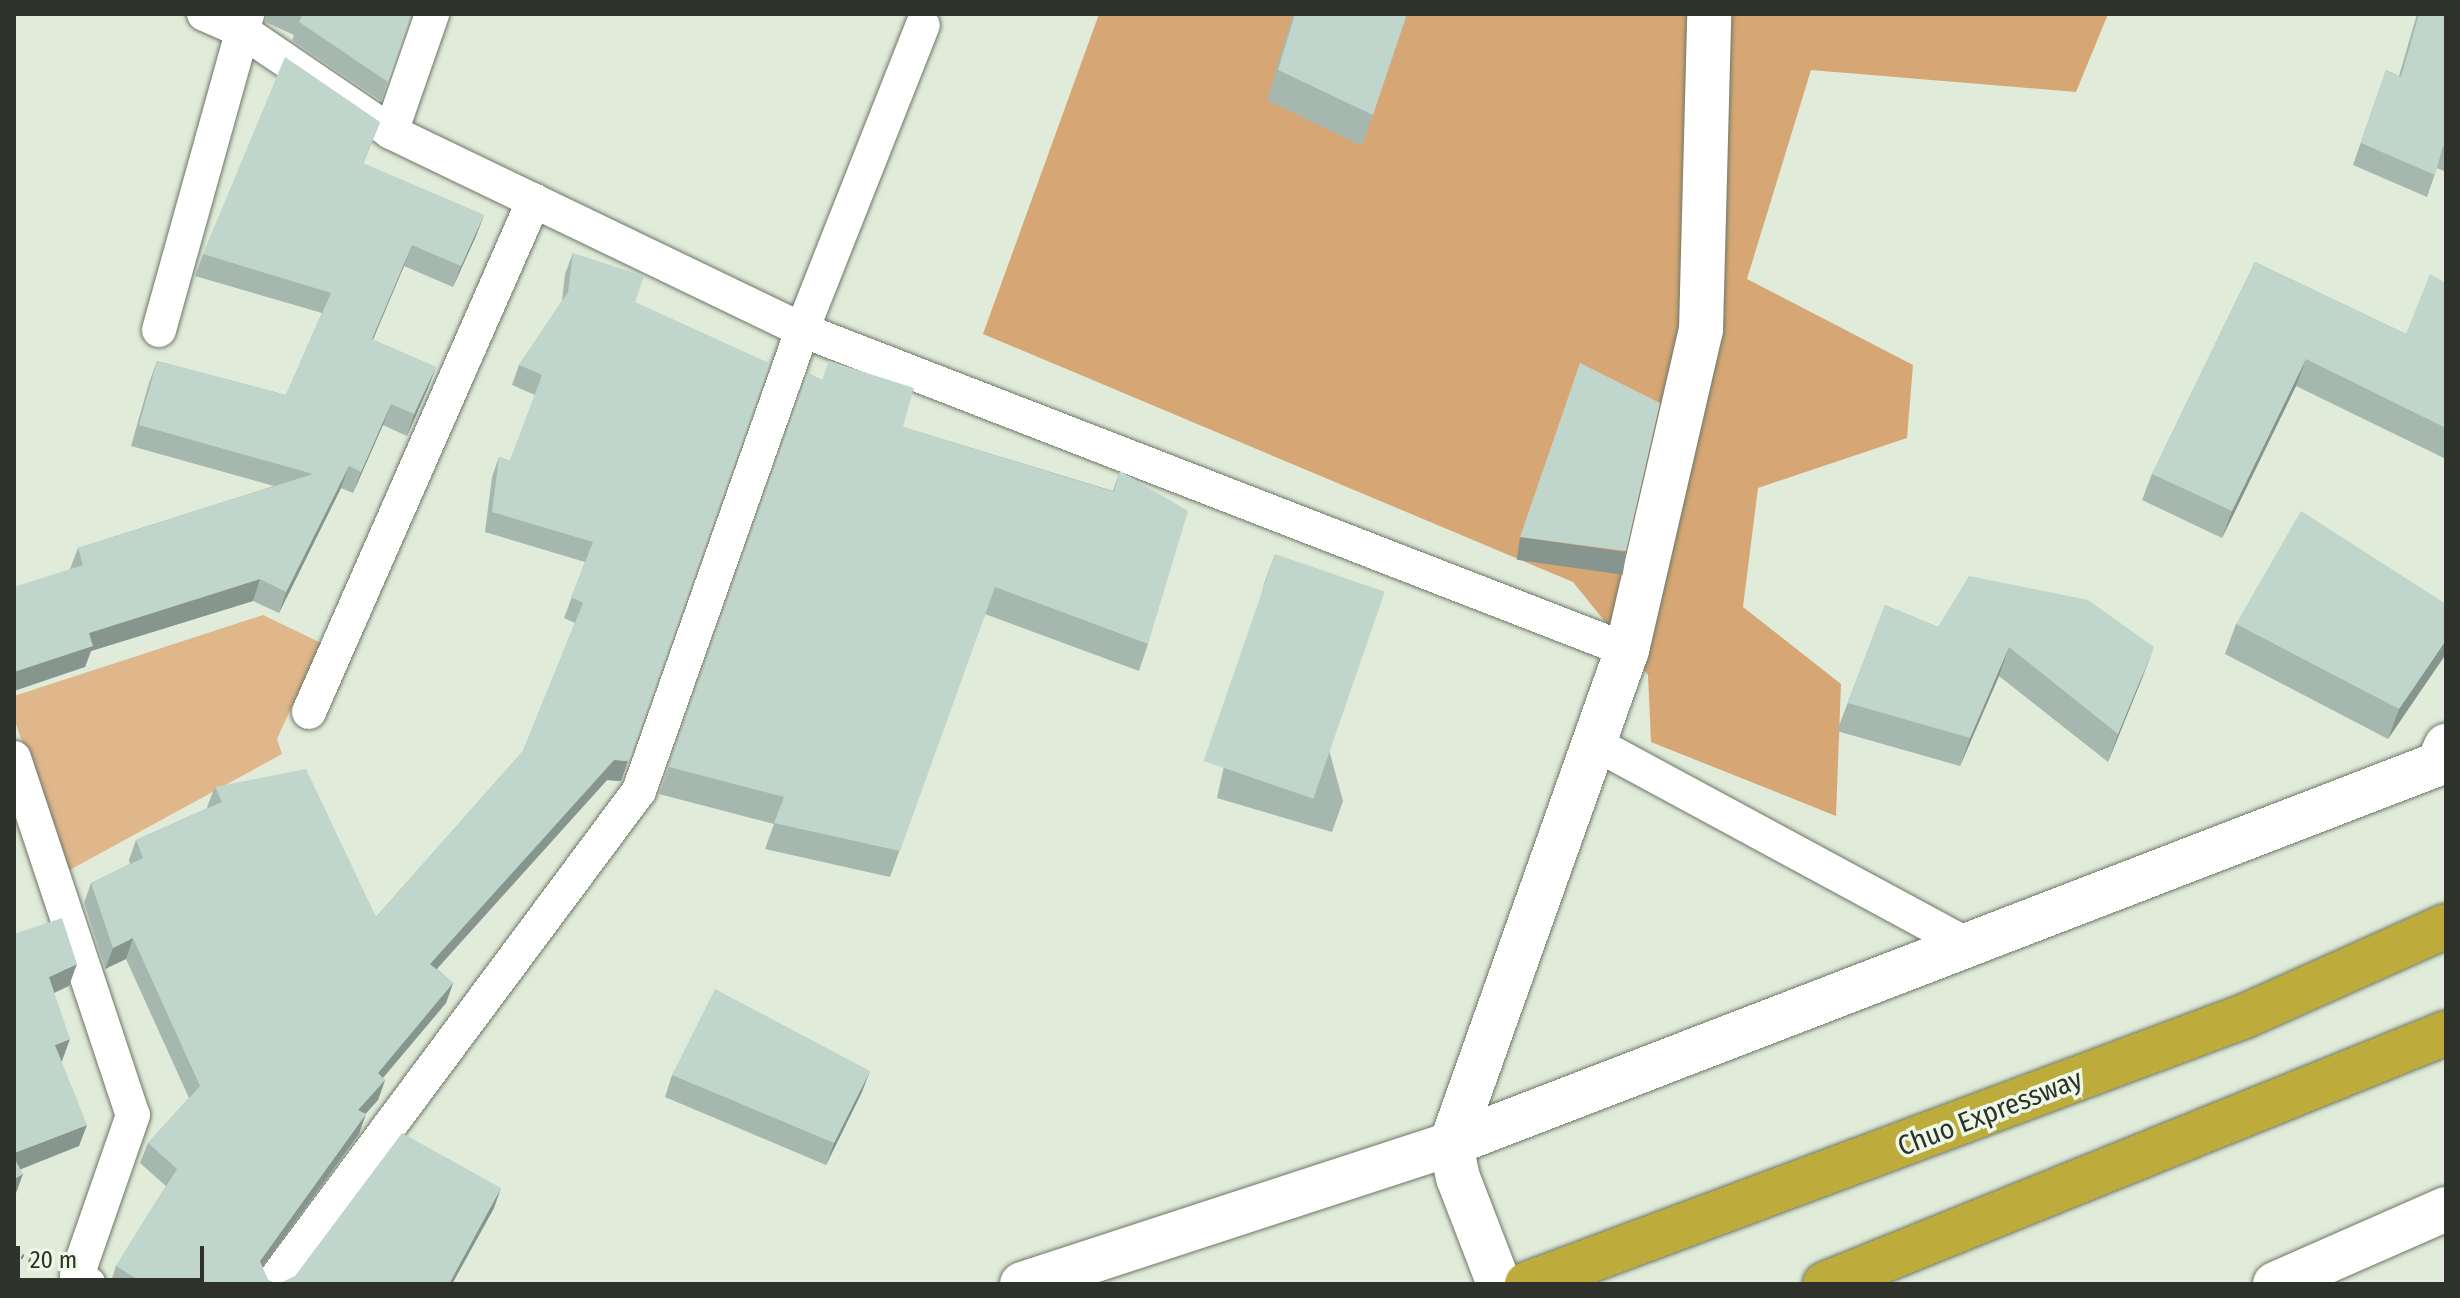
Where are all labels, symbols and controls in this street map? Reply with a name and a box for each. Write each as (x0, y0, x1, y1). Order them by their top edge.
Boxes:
street label: Chuo Expressway (1893, 1062, 2087, 1164)
scale bar (20, 1230, 208, 1280)
text: 20 m (30, 1246, 77, 1274)

